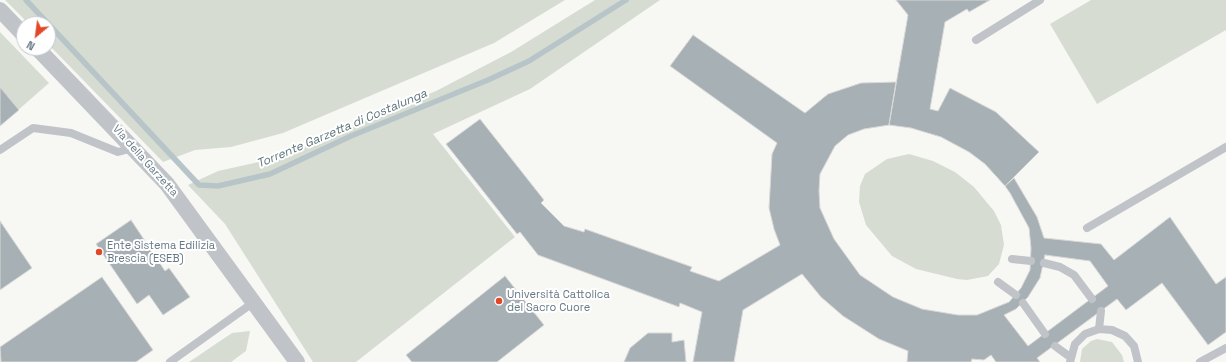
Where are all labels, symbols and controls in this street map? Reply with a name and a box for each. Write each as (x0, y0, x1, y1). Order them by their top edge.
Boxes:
north arrow (16, 16, 56, 56)
text: N (24, 38, 37, 54)
water label: Torrente Garzetta di Costalunga (255, 87, 429, 171)
street label: Via della Garzetta (109, 123, 181, 199)
place label: Ente Sistema Edilizia Brescia (ESEB) (107, 239, 215, 265)
marker: Ente Sistema Edilizia Brescia (ESEB) (94, 247, 104, 257)
place label: Università Cattolica del Sacro Cuore (507, 288, 610, 314)
marker: Università Cattolica del Sacro Cuore (494, 296, 504, 306)

